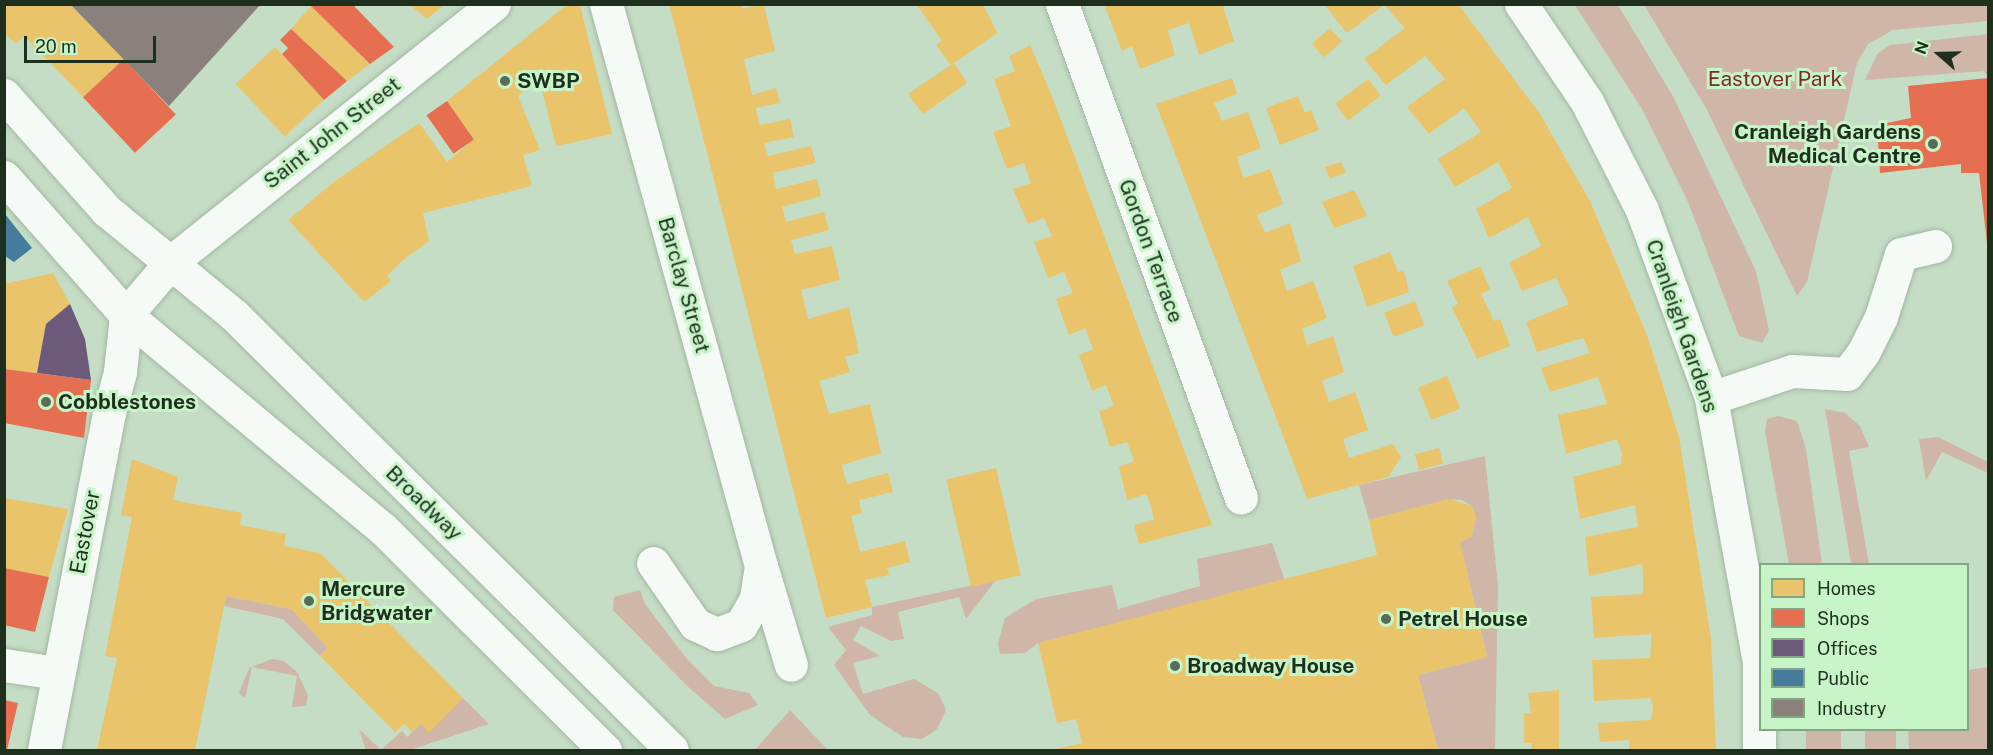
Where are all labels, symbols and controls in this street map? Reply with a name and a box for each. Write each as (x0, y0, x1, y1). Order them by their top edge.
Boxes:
scale bar (27, 24, 159, 62)
north arrow (1909, 24, 1969, 84)
text: 20 m (35, 36, 77, 57)
text: N (1911, 39, 1933, 57)
park label: Eastover Park (1708, 66, 1842, 92)
place label: SWBP (517, 68, 580, 94)
street label: Saint John Street (259, 72, 405, 194)
marker: SWBP (498, 74, 512, 88)
place label: Cranleigh Gardens Medical Centre (1734, 119, 1921, 169)
marker: Cranleigh Gardens Medical Centre (1926, 137, 1940, 151)
street label: Gordon Terrace (1113, 176, 1189, 326)
street label: Barclay Street (653, 214, 715, 356)
street label: Cranleigh Gardens (1641, 236, 1723, 416)
place label: Cobblestones (58, 389, 196, 415)
marker: Cobblestones (39, 395, 53, 409)
street label: Broadway (380, 460, 468, 546)
street label: Eastover (65, 488, 105, 576)
legend (1759, 563, 1969, 731)
place label: Mercure Bridgwater (321, 576, 433, 626)
text: Homes (1817, 578, 1876, 599)
marker: Mercure Bridgwater (302, 594, 316, 608)
place label: Petrel House (1398, 606, 1528, 632)
text: Shops (1817, 608, 1869, 629)
marker: Petrel House (1379, 612, 1393, 626)
text: Offices (1817, 638, 1877, 659)
place label: Broadway House (1187, 653, 1354, 679)
marker: Broadway House (1168, 659, 1182, 673)
text: Public (1817, 668, 1869, 689)
text: Industry (1817, 698, 1886, 719)

